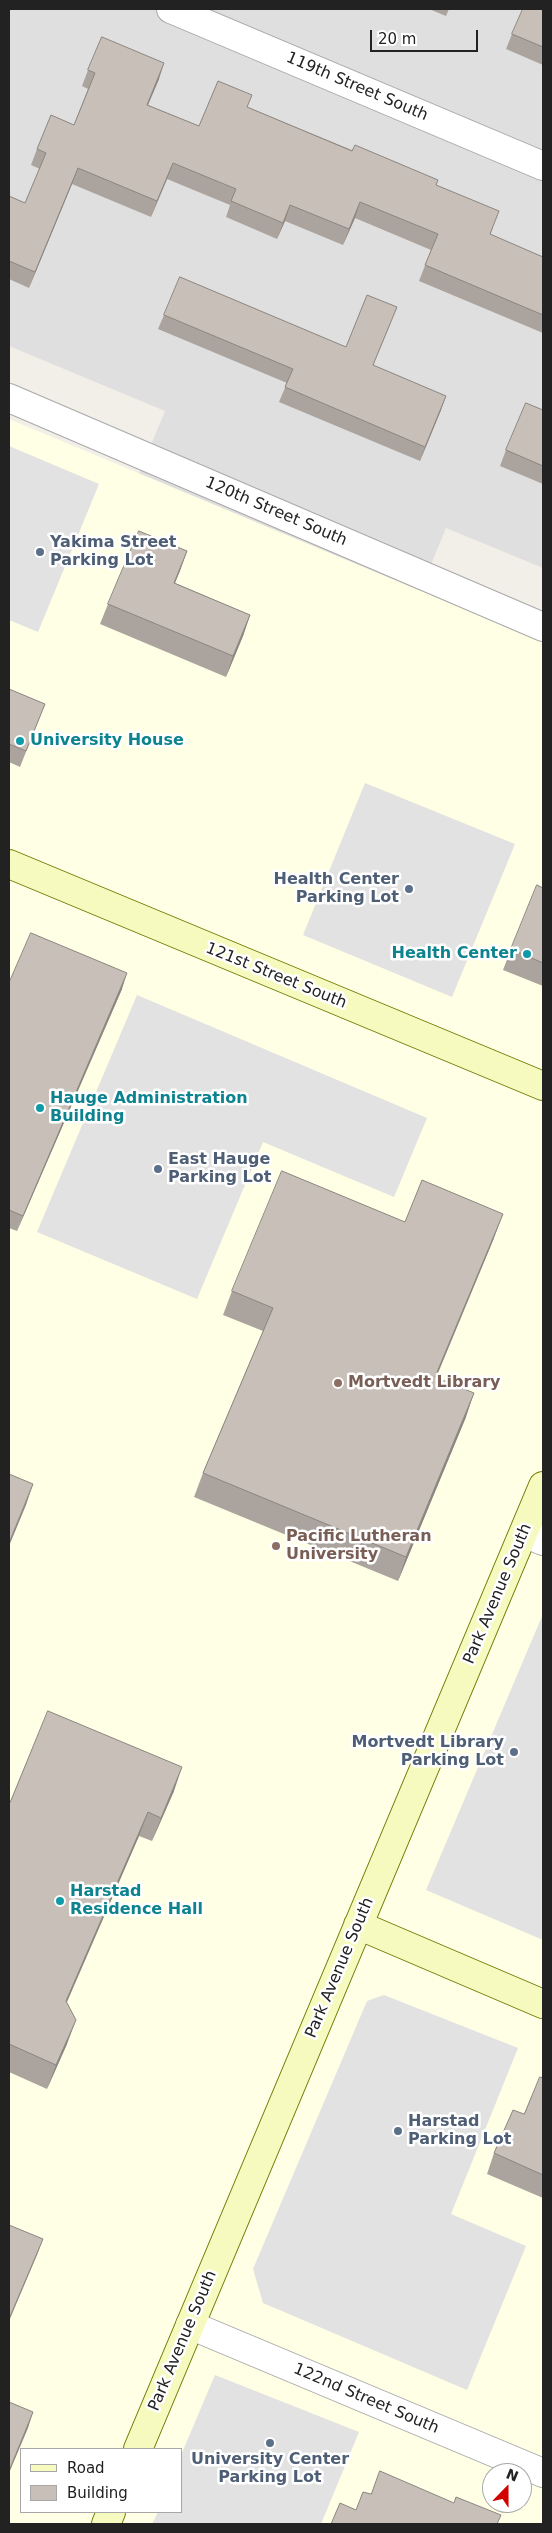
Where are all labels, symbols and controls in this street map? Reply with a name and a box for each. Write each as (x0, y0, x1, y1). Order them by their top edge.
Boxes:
scale bar (372, 20, 480, 52)
text: 20 m (378, 30, 416, 48)
street label: 119th Street South (283, 48, 431, 126)
street label: 120th Street South (202, 473, 350, 551)
place label: Yakima Street Parking Lot (50, 533, 176, 571)
marker: Yakima Street Parking Lot (34, 546, 46, 558)
place label: University House (30, 731, 184, 751)
marker: University House (14, 735, 26, 747)
place label: Health Center Parking Lot (273, 870, 399, 908)
marker: Health Center Parking Lot (403, 883, 415, 895)
street label: 121st Street South (203, 939, 349, 1013)
place label: Health Center (391, 944, 517, 964)
marker: Health Center (521, 948, 533, 960)
place label: Hauge Administration Building (50, 1089, 248, 1127)
marker: Hauge Administration Building (34, 1102, 46, 1114)
place label: East Hauge Parking Lot (168, 1150, 271, 1188)
marker: East Hauge Parking Lot (152, 1163, 164, 1175)
place label: Mortvedt Library (348, 1373, 501, 1393)
marker: Mortvedt Library (332, 1377, 344, 1389)
street label: Park Avenue South (460, 1521, 536, 1667)
place label: Pacific Lutheran University (286, 1527, 432, 1565)
marker: Pacific Lutheran University (270, 1540, 282, 1552)
place label: Mortvedt Library Parking Lot (351, 1733, 504, 1771)
marker: Mortvedt Library Parking Lot (508, 1746, 520, 1758)
place label: Harstad Residence Hall (70, 1882, 203, 1920)
marker: Harstad Residence Hall (54, 1895, 66, 1907)
street label: Park Avenue South (302, 1895, 378, 2041)
place label: Harstad Parking Lot (408, 2112, 511, 2150)
marker: Harstad Parking Lot (392, 2125, 404, 2137)
street label: Park Avenue South (145, 2268, 221, 2414)
street label: 122nd Street South (290, 2360, 442, 2438)
marker: University Center Parking Lot (264, 2437, 276, 2449)
legend (20, 2448, 182, 2513)
place label: University Center Parking Lot (191, 2450, 349, 2488)
text: Road (67, 2459, 105, 2477)
north arrow (482, 2463, 532, 2513)
text: N (504, 2465, 521, 2485)
text: Building (67, 2484, 128, 2502)

